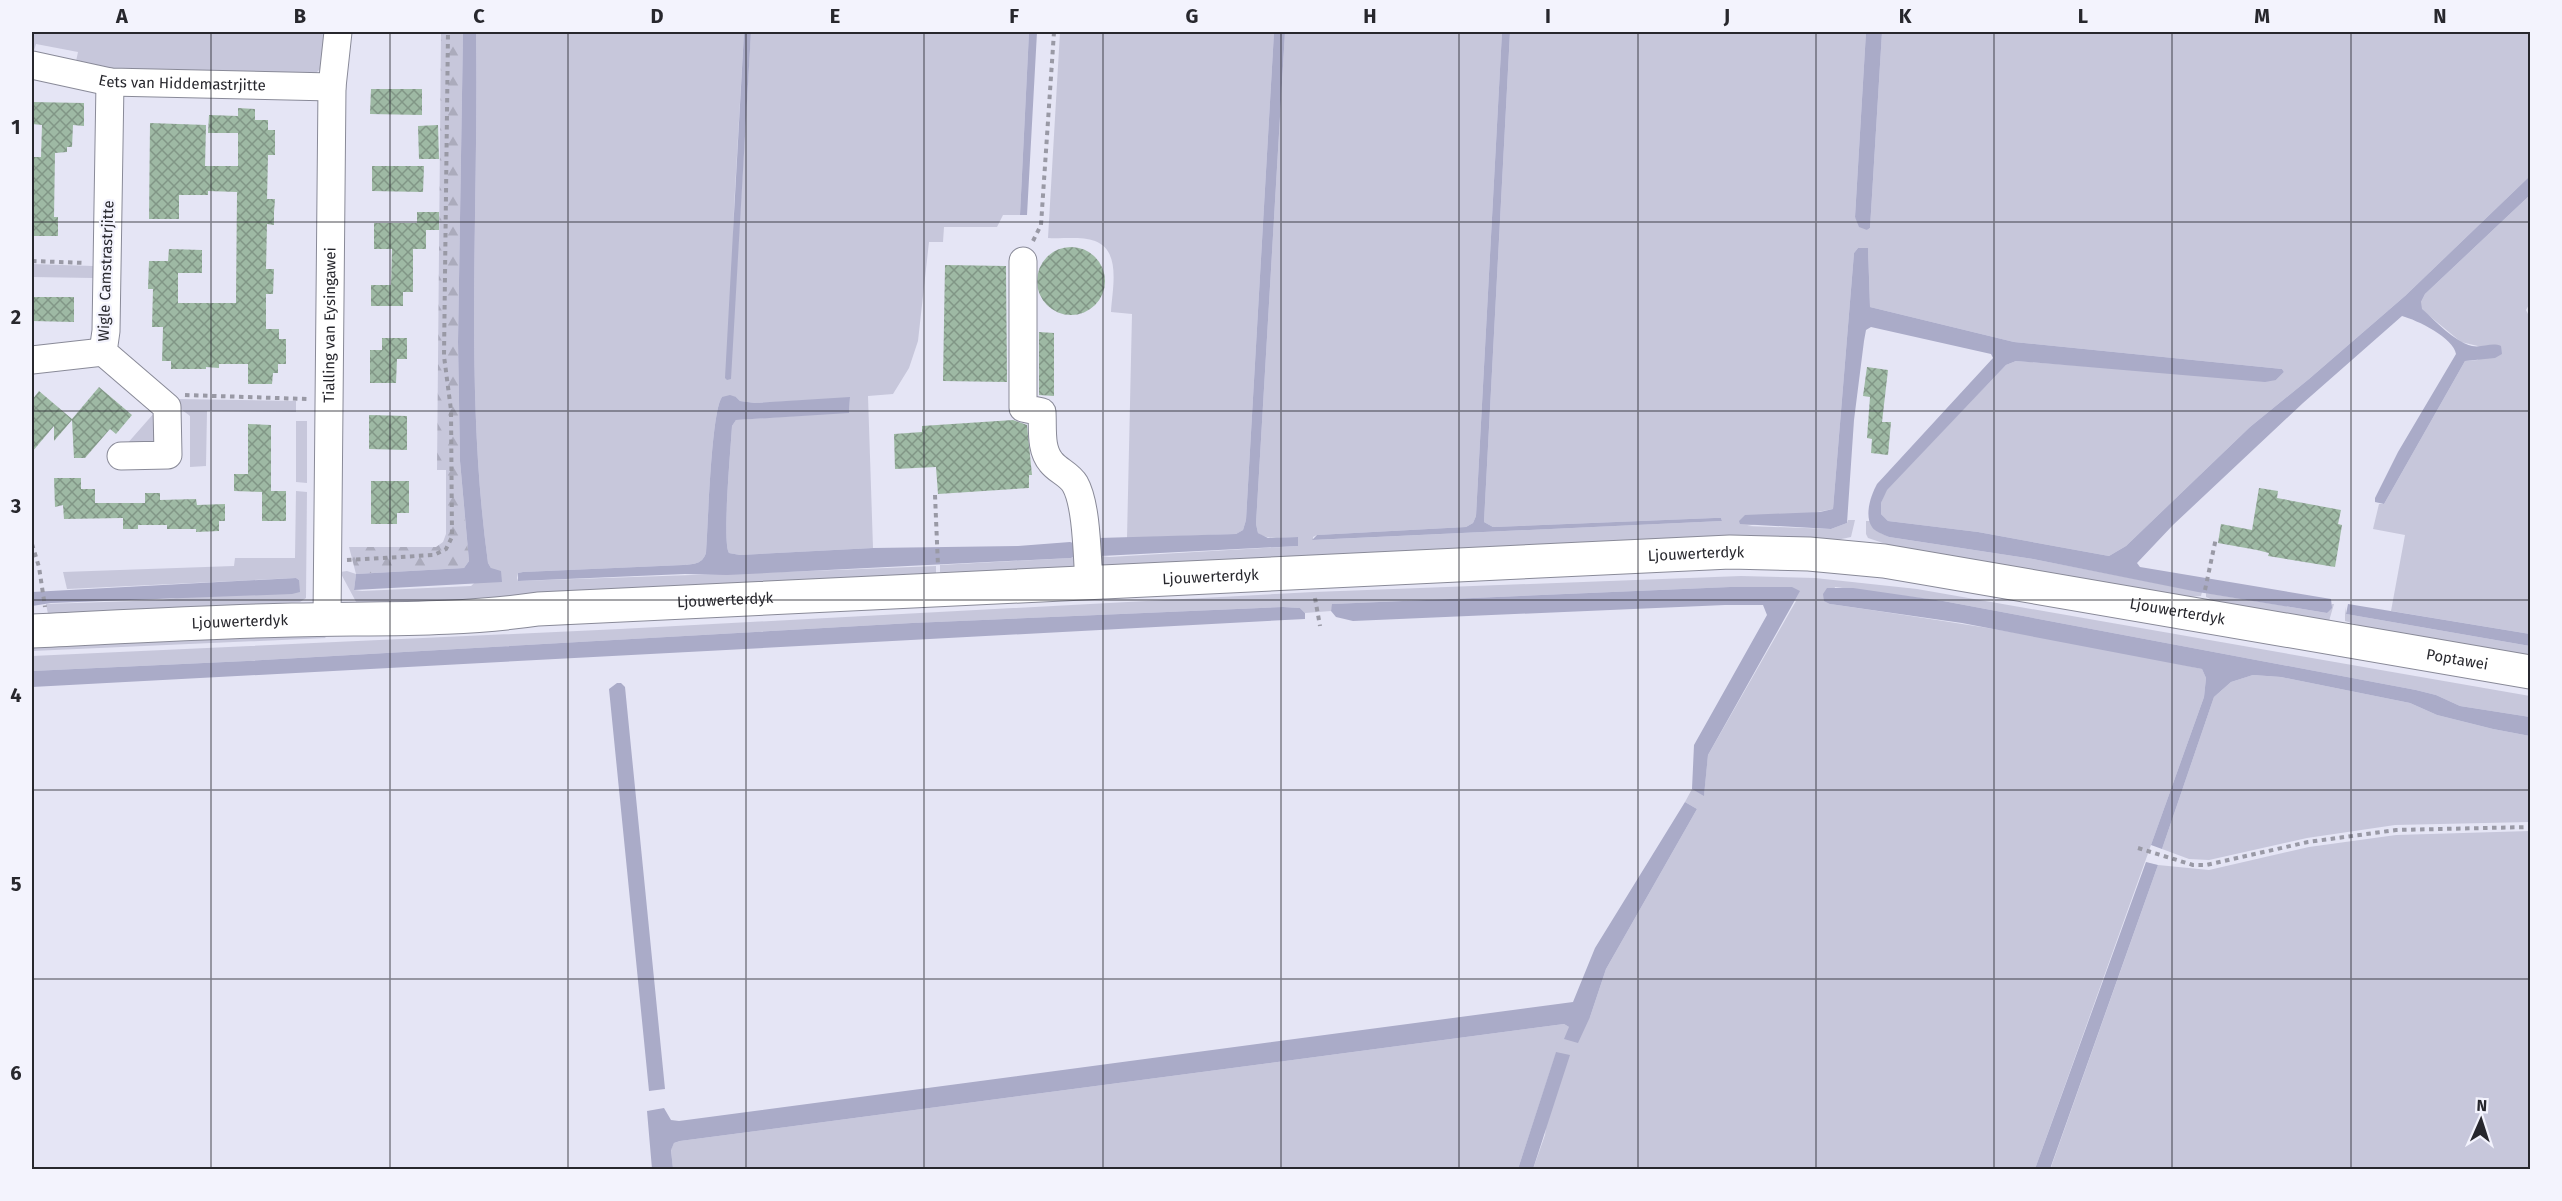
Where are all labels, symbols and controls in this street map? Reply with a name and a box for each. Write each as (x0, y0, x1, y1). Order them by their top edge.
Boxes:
text: A (115, 4, 129, 28)
text: B (294, 4, 306, 28)
text: C (473, 4, 485, 28)
text: D (650, 4, 664, 28)
text: E (830, 4, 840, 28)
text: F (1009, 4, 1019, 28)
text: G (1186, 4, 1198, 28)
text: H (1363, 4, 1377, 28)
text: I (1545, 4, 1551, 28)
text: J (1723, 4, 1730, 28)
text: K (1899, 4, 1912, 28)
text: L (2078, 4, 2088, 28)
text: M (2254, 4, 2270, 28)
text: N (2433, 4, 2447, 28)
street label: Eets van Hiddemastrjitte (97, 71, 266, 95)
text: 1 (11, 115, 21, 139)
street label: Wigle Camstrastrjitte (95, 200, 117, 342)
street label: Tialling van Eysingawei (320, 247, 339, 403)
text: 2 (11, 305, 21, 329)
text: 3 (10, 494, 21, 518)
street label: Ljouwerterdyk (1647, 543, 1745, 565)
street label: Ljouwerterdyk (1162, 566, 1259, 588)
street label: Ljouwerterdyk (676, 589, 774, 611)
street label: Ljouwerterdyk (2128, 594, 2227, 628)
street label: Ljouwerterdyk (191, 611, 289, 632)
street label: Poptawei (2425, 645, 2490, 674)
text: 4 (10, 683, 22, 707)
text: 5 (11, 872, 22, 896)
text: 6 (10, 1061, 22, 1085)
north arrow (2451, 1090, 2511, 1150)
text: N (2476, 1096, 2488, 1115)

